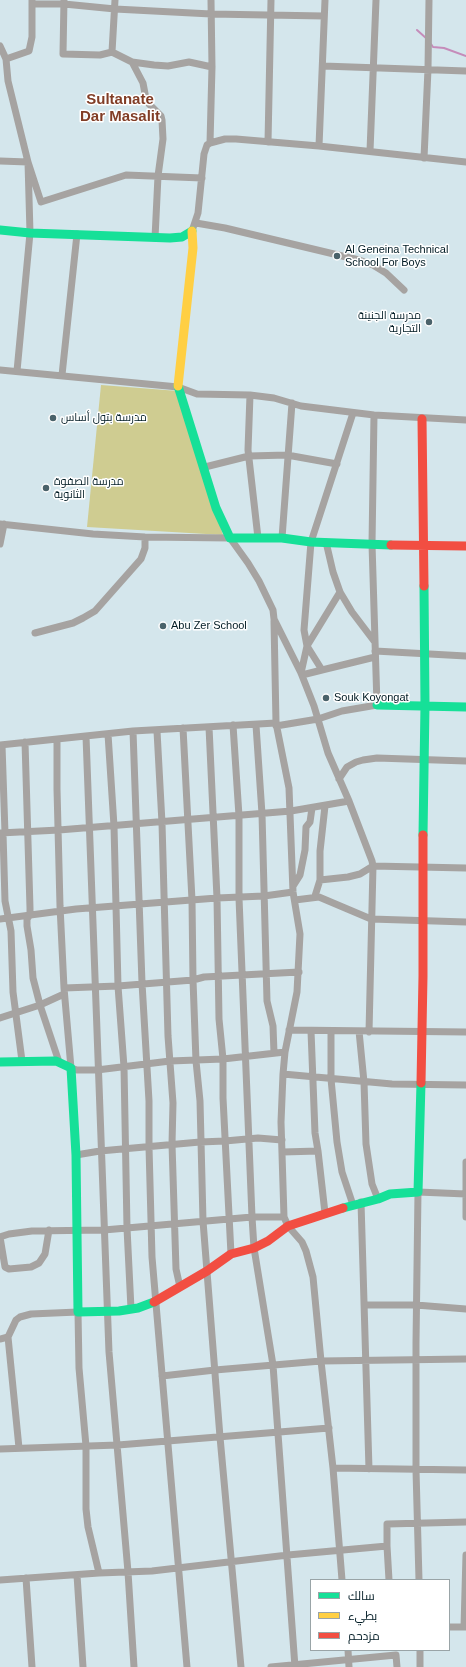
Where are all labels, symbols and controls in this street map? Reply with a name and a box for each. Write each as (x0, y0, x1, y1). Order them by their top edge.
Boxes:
district label: Sultanate Dar Masalit (80, 91, 160, 126)
place label: Al Geneina Technical School For Boys (345, 243, 448, 269)
marker: Al Geneina Technical School For Boys (332, 251, 342, 261)
place label: مدرسة الجنينة التجارية (358, 309, 421, 335)
marker: مدرسة الجنينة التجارية (424, 317, 434, 327)
place label: مدرسة بتول أساس (61, 411, 147, 425)
marker: مدرسة بتول أساس (48, 413, 58, 423)
place label: مدرسة الصفوة الثانوية (54, 475, 124, 501)
marker: مدرسة الصفوة الثانوية (41, 483, 51, 493)
place label: Abu Zer School (171, 619, 247, 633)
marker: Abu Zer School (158, 621, 168, 631)
place label: Souk Koyongat (334, 691, 409, 705)
marker: Souk Koyongat (321, 693, 331, 703)
legend (310, 1579, 450, 1651)
text: سالك (348, 1589, 375, 1603)
text: بطيء (348, 1609, 377, 1623)
text: مزدحم (348, 1629, 380, 1643)

